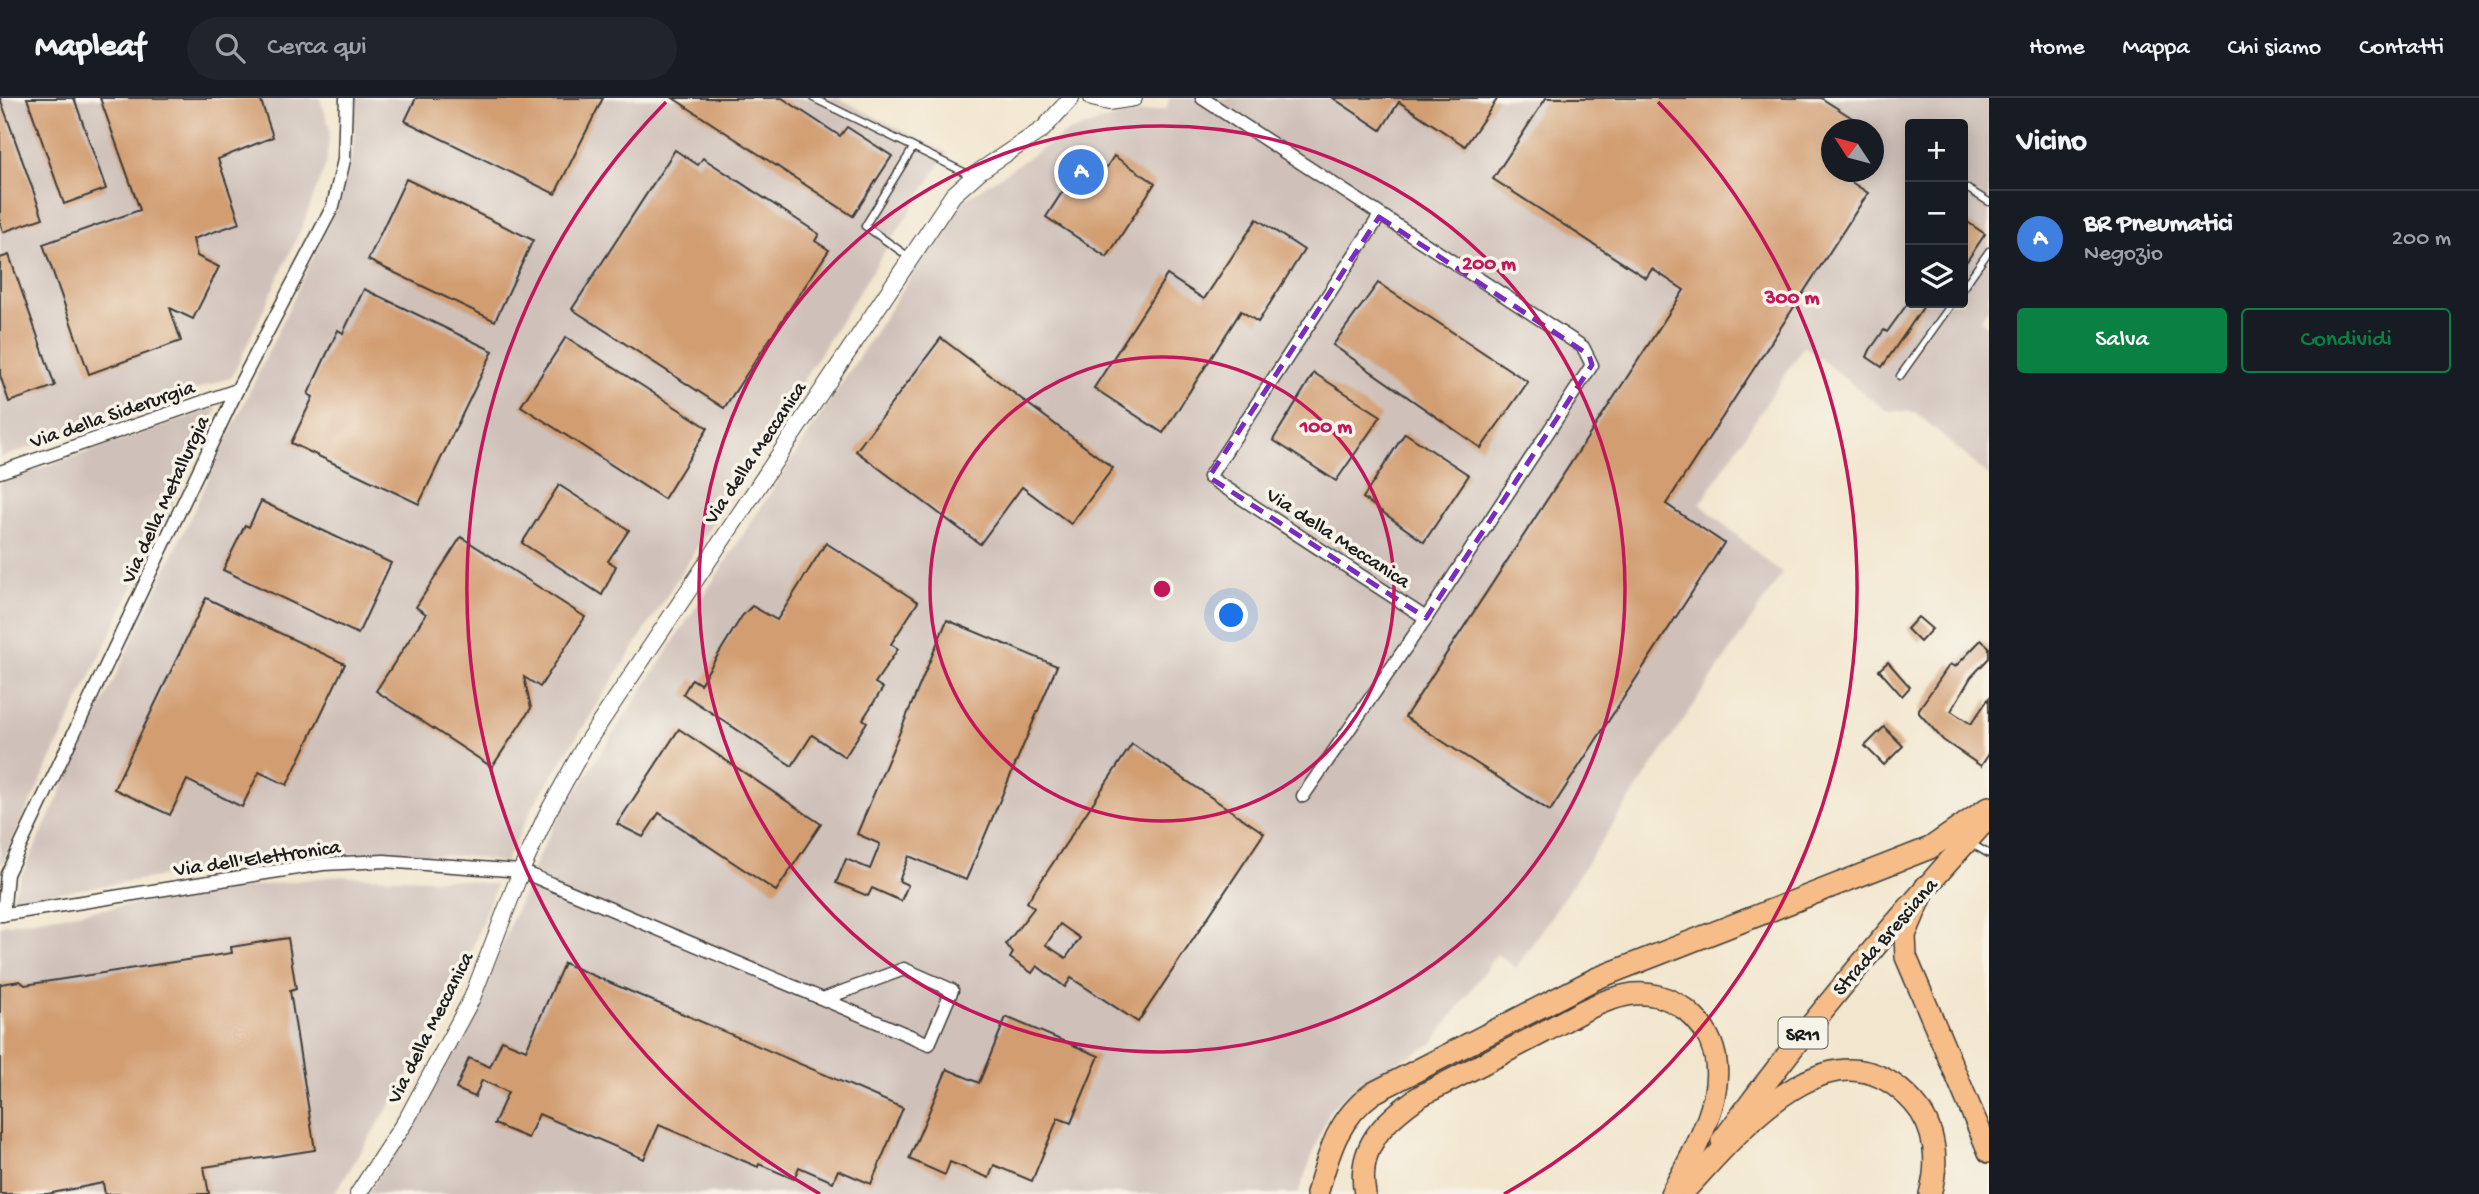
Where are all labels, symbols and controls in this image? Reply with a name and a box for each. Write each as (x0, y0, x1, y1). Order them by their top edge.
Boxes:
search box (187, 17, 677, 80)
text: Mapleaf (35, 29, 145, 67)
icon: search (211, 29, 249, 67)
text: Cerca qui (267, 33, 367, 64)
text: Home (2029, 34, 2085, 63)
text: Mappa (2123, 34, 2190, 63)
text: Chi siamo (2228, 34, 2321, 63)
text: Contatti (2359, 34, 2444, 63)
north arrow (1821, 119, 1884, 182)
map controls (1905, 119, 1968, 308)
button: + (1905, 119, 1968, 182)
text: Vicino (2017, 126, 2087, 161)
pin: A (1058, 146, 1104, 198)
button: − (1905, 182, 1968, 245)
text: BR Pneumatici (2084, 210, 2233, 241)
text: A (2033, 226, 2047, 253)
text: 200 m (2392, 226, 2451, 253)
text: Negozio (2084, 241, 2163, 268)
button: layers (1905, 245, 1968, 308)
text: 200 m (1462, 253, 1516, 278)
text: 300 m (1764, 287, 1819, 312)
button: Salva (2017, 308, 2227, 373)
button: Condividi (2241, 308, 2451, 373)
street label: Via della Siderurgia (27, 376, 200, 456)
street label: Via della Meccanica (699, 377, 815, 531)
street label: Via della Metallurgia (117, 411, 218, 589)
text: 100 m (1299, 416, 1352, 441)
street label: Via della Meccanica (1260, 484, 1415, 597)
centre of rings (1150, 577, 1174, 601)
your location (1214, 598, 1248, 632)
street label: Via dell'Elettronica (172, 836, 344, 885)
street label: Strada Bresciana (1829, 873, 1946, 1002)
street label: Via della Meccanica (383, 948, 482, 1109)
road number: SR11 (1778, 1018, 1828, 1049)

